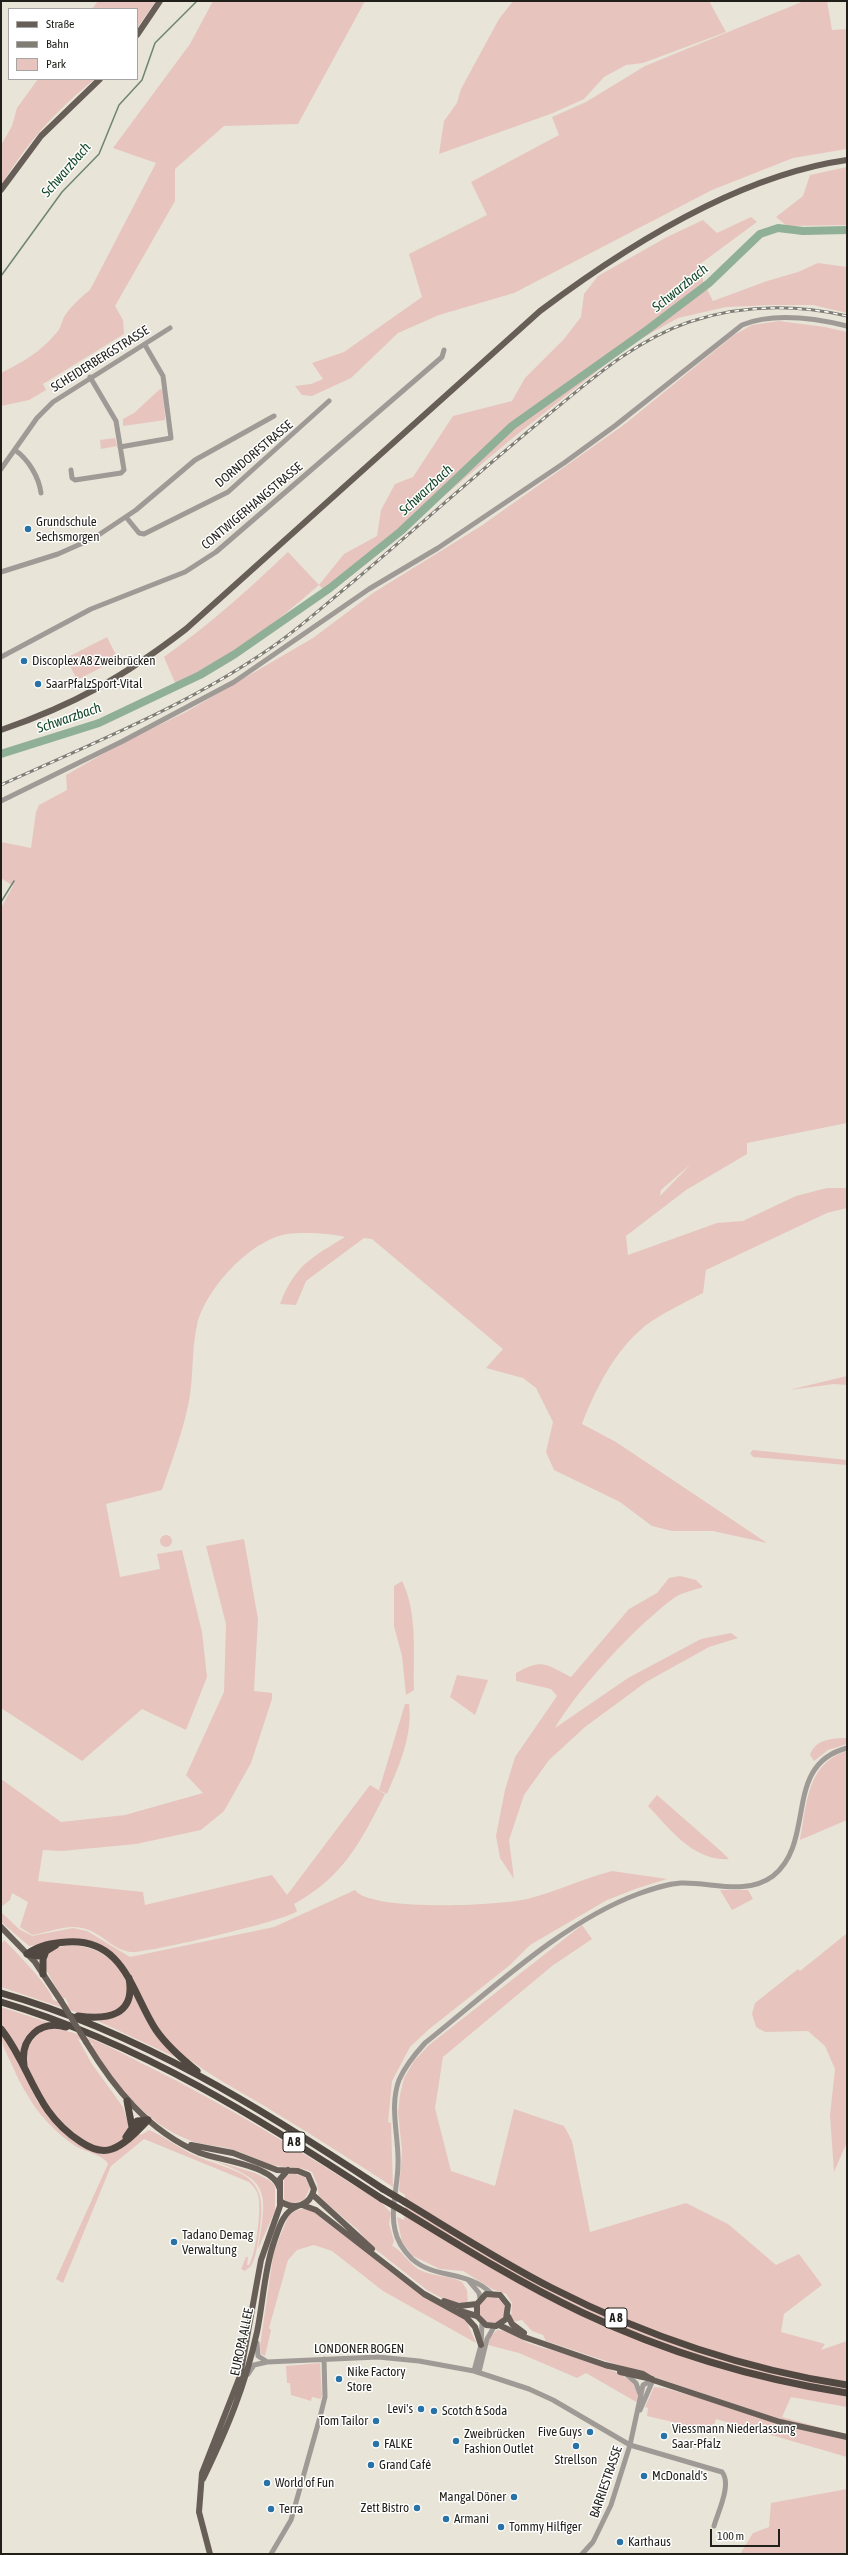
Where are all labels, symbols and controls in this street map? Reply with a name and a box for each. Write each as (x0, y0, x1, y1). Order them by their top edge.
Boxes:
legend (8, 8, 138, 80)
text: Straße (46, 17, 74, 31)
text: Bahn (46, 37, 69, 51)
text: Park (46, 57, 66, 71)
water label: Schwarzbach (38, 139, 94, 201)
water label: Schwarzbach (649, 260, 711, 316)
street label: SCHEIDERBERGSTRASSE (48, 323, 152, 395)
street label: DORNDORFSTRASSE (212, 417, 296, 491)
street label: CONTWIGERHANGSTRASSE (198, 459, 306, 553)
water label: Schwarzbach (396, 461, 456, 519)
place label: Grundschule Sechsmorgen (36, 514, 99, 545)
marker: Grundschule Sechsmorgen (23, 524, 33, 534)
place label: Discoplex A8 Zweibrücken (32, 653, 155, 669)
marker: Discoplex A8 Zweibrücken (19, 656, 29, 666)
place label: SaarPfalzSport-Vital (46, 676, 143, 692)
marker: SaarPfalzSport-Vital (33, 679, 43, 689)
water label: Schwarzbach (35, 699, 103, 737)
road number: A 8 (283, 2132, 305, 2152)
place label: Tadano Demag Verwaltung (182, 2227, 253, 2258)
marker: Tadano Demag Verwaltung (169, 2237, 179, 2247)
street label: EUROPA ALLEE (227, 2307, 257, 2377)
road number: A 8 (605, 2308, 627, 2328)
street label: LONDONER BOGEN (314, 2341, 404, 2357)
place label: Nike Factory Store (347, 2364, 406, 2395)
marker: Nike Factory Store (334, 2374, 344, 2384)
place label: Levi's (387, 2401, 413, 2417)
place label: Scotch & Soda (442, 2403, 507, 2419)
marker: Levi's (416, 2404, 426, 2414)
marker: Scotch & Soda (429, 2406, 439, 2416)
place label: Tom Tailor (319, 2413, 368, 2429)
marker: Tom Tailor (371, 2416, 381, 2426)
place label: Viessmann Niederlassung Saar-Pfalz (672, 2421, 795, 2452)
place label: Five Guys (538, 2424, 582, 2440)
place label: Zweibrücken Fashion Outlet (464, 2426, 534, 2457)
marker: Five Guys (585, 2427, 595, 2437)
marker: Viessmann Niederlassung Saar-Pfalz (659, 2431, 669, 2441)
place label: FALKE (384, 2436, 412, 2452)
marker: Zweibrücken Fashion Outlet (451, 2436, 461, 2446)
marker: FALKE (371, 2439, 381, 2449)
marker: Strellson (571, 2441, 581, 2451)
street label: BARRIESTRASSE (586, 2444, 626, 2520)
place label: Strellson (555, 2452, 597, 2468)
place label: Grand Café (379, 2457, 431, 2473)
marker: Grand Café (366, 2460, 376, 2470)
place label: McDonald's (652, 2468, 707, 2484)
marker: McDonald's (639, 2471, 649, 2481)
place label: World of Fun (275, 2475, 334, 2491)
marker: World of Fun (262, 2478, 272, 2488)
place label: Mangal Döner (439, 2489, 506, 2505)
marker: Mangal Döner (509, 2492, 519, 2502)
place label: Zett Bistro (361, 2500, 409, 2516)
place label: Terra (279, 2501, 303, 2517)
marker: Zett Bistro (412, 2503, 422, 2513)
marker: Terra (266, 2504, 276, 2514)
place label: Armani (454, 2511, 489, 2527)
marker: Armani (441, 2514, 451, 2524)
place label: Tommy Hilfiger (509, 2519, 582, 2535)
scale bar (712, 2521, 782, 2547)
marker: Tommy Hilfiger (496, 2522, 506, 2532)
text: 100 m (717, 2529, 744, 2543)
place label: Karthaus (628, 2534, 671, 2550)
marker: Karthaus (615, 2537, 625, 2547)

